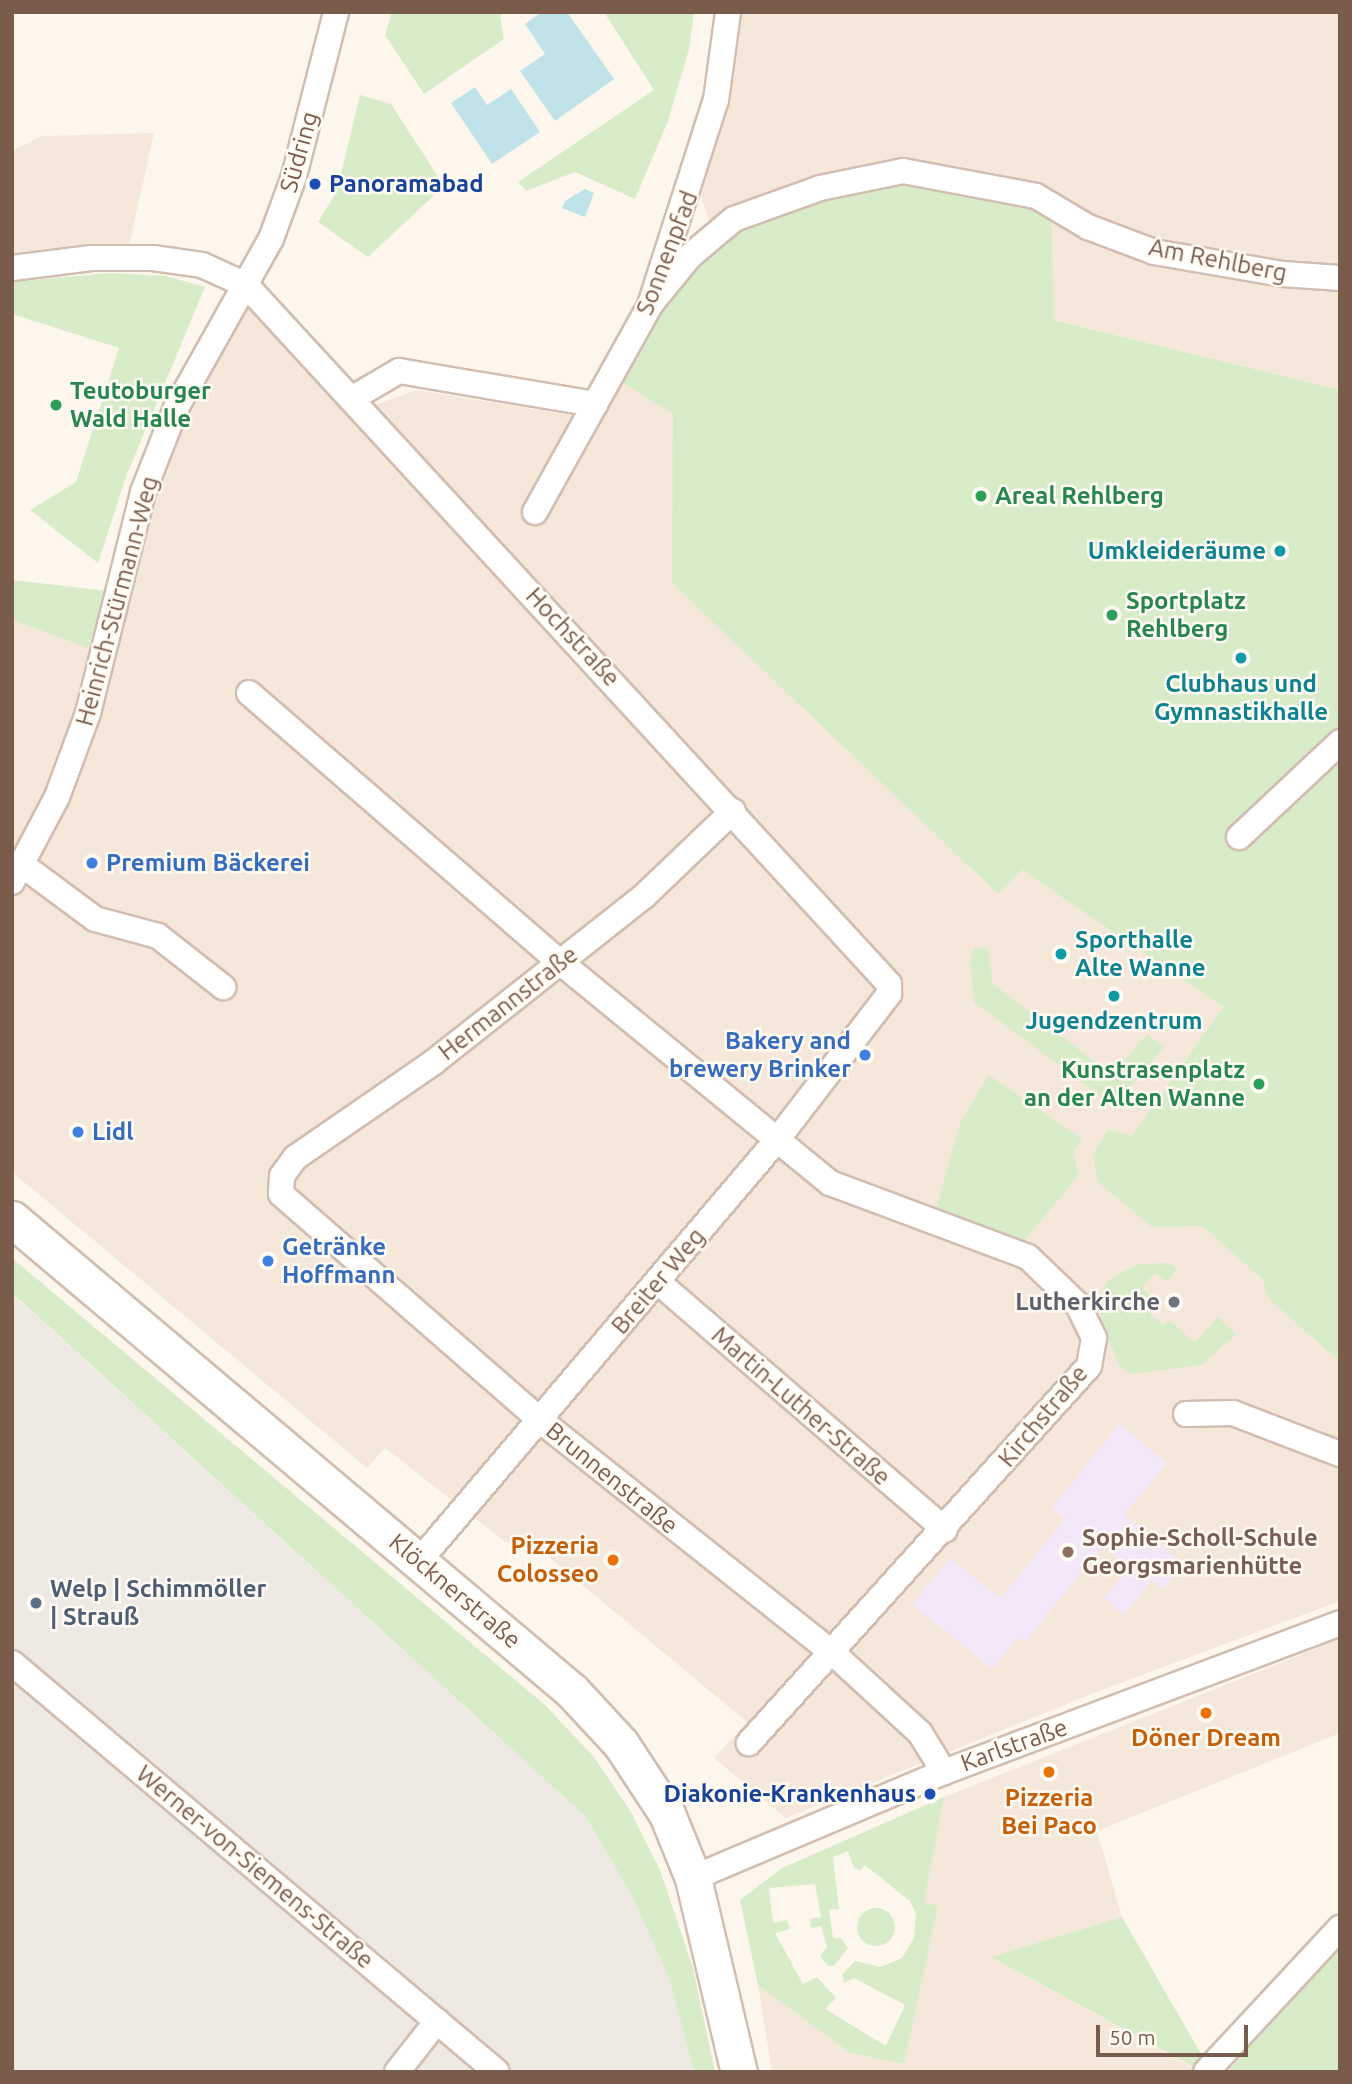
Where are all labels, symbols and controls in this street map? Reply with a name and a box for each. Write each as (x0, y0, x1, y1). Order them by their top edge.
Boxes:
street label: Südring (274, 108, 324, 196)
place label: Panoramabad (329, 170, 484, 198)
marker: Panoramabad (307, 176, 323, 192)
street label: Sonnenpfad (630, 187, 704, 319)
street label: Am Rehlberg (1146, 232, 1290, 288)
place label: Teutoburger Wald Halle (70, 377, 211, 433)
marker: Teutoburger Wald Halle (48, 397, 64, 413)
street label: Heinrich-Stürmann-Weg (70, 473, 164, 729)
place label: Areal Rehlberg (995, 482, 1164, 510)
marker: Areal Rehlberg (973, 488, 989, 504)
place label: Umkleideräume (1088, 537, 1266, 565)
marker: Umkleideräume (1272, 543, 1288, 559)
street label: Hochstraße (520, 582, 626, 692)
place label: Sportplatz Rehlberg (1126, 587, 1246, 643)
marker: Sportplatz Rehlberg (1104, 607, 1120, 623)
marker: Clubhaus und Gymnastikhalle (1233, 650, 1249, 666)
place label: Clubhaus und Gymnastikhalle (1154, 670, 1328, 726)
place label: Premium Bäckerei (106, 849, 310, 877)
marker: Premium Bäckerei (84, 855, 100, 871)
place label: Sporthalle Alte Wanne (1075, 926, 1206, 982)
street label: Hermannstraße (433, 940, 583, 1066)
marker: Sporthalle Alte Wanne (1053, 946, 1069, 962)
marker: Jugendzentrum (1106, 988, 1122, 1004)
place label: Jugendzentrum (1025, 1007, 1203, 1035)
place label: Bakery and brewery Brinker (669, 1027, 851, 1083)
marker: Bakery and brewery Brinker (857, 1047, 873, 1063)
place label: Kunstrasenplatz an der Alten Wanne (1024, 1056, 1245, 1112)
marker: Kunstrasenplatz an der Alten Wanne (1251, 1076, 1267, 1092)
place label: Lidl (92, 1118, 134, 1146)
marker: Lidl (70, 1124, 86, 1140)
street label: Breiter Weg (605, 1222, 711, 1340)
place label: Getränke Hoffmann (282, 1233, 395, 1289)
marker: Getränke Hoffmann (260, 1253, 276, 1269)
place label: Lutherkirche (1015, 1288, 1160, 1316)
marker: Lutherkirche (1166, 1294, 1182, 1310)
street label: Martin-Luther-Straße (706, 1321, 896, 1491)
street label: Kirchstraße (992, 1359, 1094, 1473)
street label: Brunnenstraße (540, 1416, 684, 1540)
place label: Sophie-Scholl-Schule Georgsmarienhütte (1082, 1524, 1318, 1580)
street label: Klöcknerstraße (383, 1528, 527, 1654)
place label: Pizzeria Colosseo (497, 1532, 599, 1588)
marker: Sophie-Scholl-Schule Georgsmarienhütte (1060, 1544, 1076, 1560)
marker: Pizzeria Colosseo (605, 1552, 621, 1568)
place label: Welp | Schimmöller | Strauß (50, 1575, 266, 1631)
marker: Welp | Schimmöller | Strauß (28, 1595, 44, 1611)
marker: Döner Dream (1198, 1705, 1214, 1721)
street label: Karlstraße (957, 1712, 1071, 1778)
place label: Döner Dream (1131, 1724, 1281, 1752)
street label: Werner-von-Siemens-Straße (131, 1759, 379, 1975)
marker: Pizzeria Bei Paco (1041, 1764, 1057, 1780)
place label: Diakonie-Krankenhaus (664, 1780, 916, 1808)
place label: Pizzeria Bei Paco (1001, 1784, 1097, 1840)
marker: Diakonie-Krankenhaus (922, 1786, 938, 1802)
scale bar (1100, 2010, 1252, 2054)
text: 50 m (1109, 2025, 1156, 2049)

